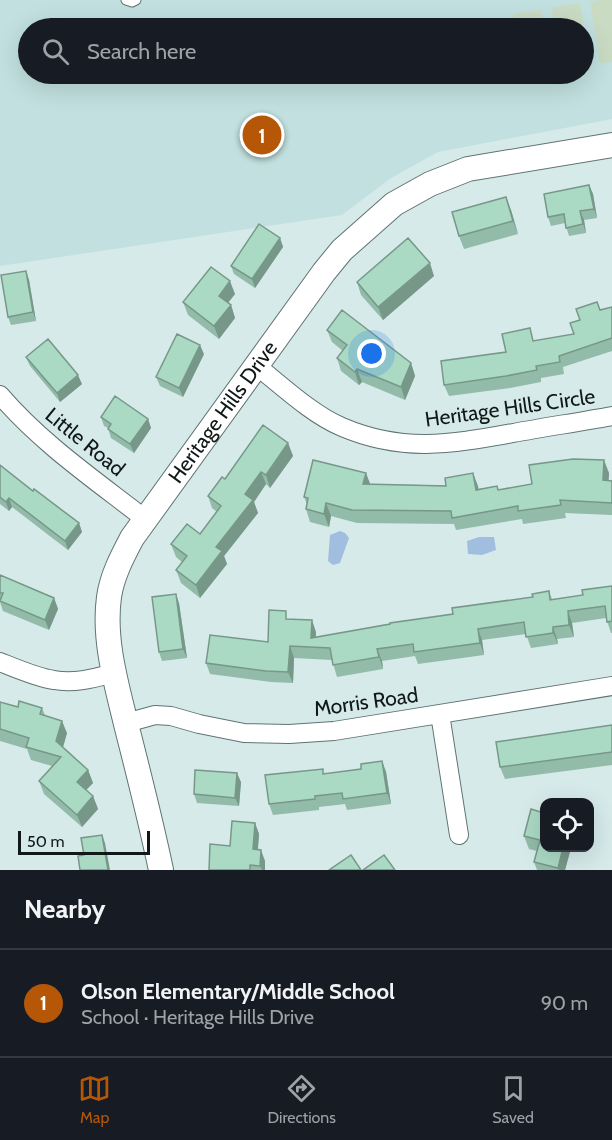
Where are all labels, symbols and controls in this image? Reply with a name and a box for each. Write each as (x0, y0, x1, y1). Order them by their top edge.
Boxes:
search box (18, 18, 594, 84)
icon: search (39, 35, 72, 68)
text: Search here (87, 38, 196, 65)
pin: 1 (242, 112, 282, 158)
street label: Heritage Hills Drive (163, 336, 282, 488)
your location (357, 339, 386, 368)
street label: Heritage Hills Circle (423, 383, 597, 432)
street label: Little Road (41, 402, 130, 481)
street label: Morris Road (312, 682, 420, 721)
map controls (540, 798, 594, 852)
button: locate (540, 798, 594, 852)
scale bar (18, 828, 150, 856)
text: 50 m (27, 832, 64, 851)
text: Nearby (24, 893, 105, 925)
text: Olson Elementary/Middle School (81, 978, 395, 1005)
text: 1 (40, 991, 47, 1015)
text: 90 m (541, 991, 588, 1015)
text: School · Heritage Hills Drive (81, 1005, 314, 1029)
tab: Map (78, 1072, 111, 1127)
tab: Directions (268, 1072, 336, 1127)
tab: Saved (492, 1072, 534, 1127)

